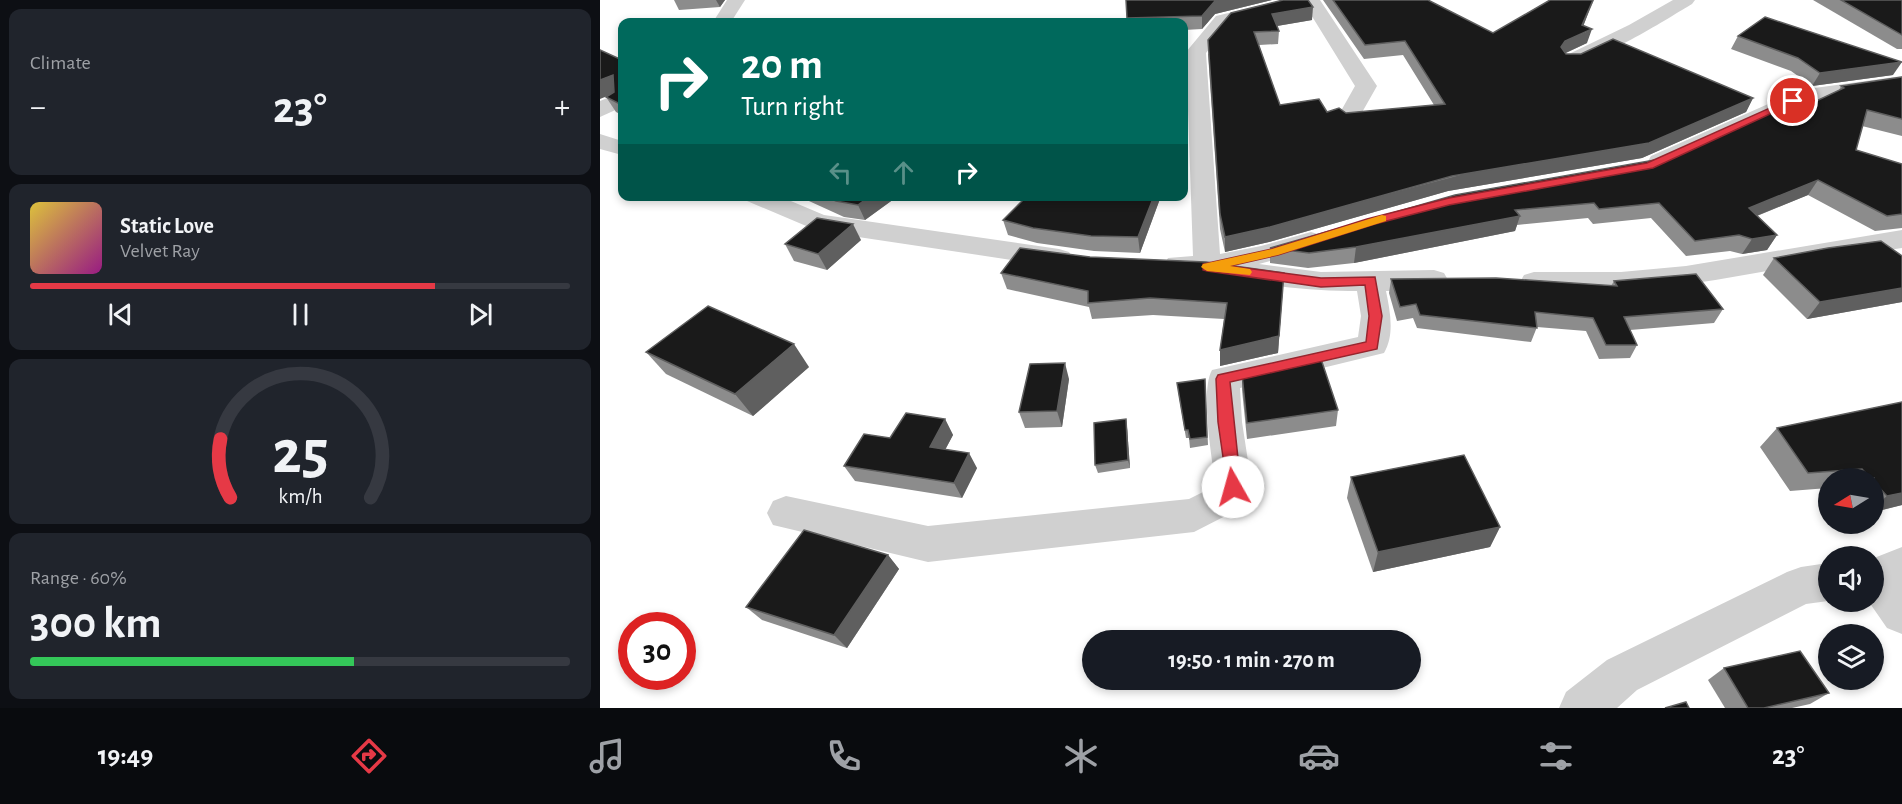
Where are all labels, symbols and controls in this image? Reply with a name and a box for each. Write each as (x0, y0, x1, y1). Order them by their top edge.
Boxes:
icon: right (642, 42, 720, 120)
text: 20 m (741, 44, 823, 86)
text: Climate (30, 53, 91, 73)
pin (1767, 75, 1818, 126)
icon: arrive (1776, 84, 1809, 117)
text: 23° (273, 86, 327, 131)
text: − (30, 91, 46, 124)
text: + (554, 91, 570, 124)
text: Turn right (741, 93, 844, 120)
icon: left (824, 156, 857, 189)
icon: ahead (887, 156, 920, 189)
icon: right (950, 156, 983, 189)
text: Static Love (120, 215, 214, 237)
text: Velvet Ray (120, 241, 200, 261)
icon: previous (104, 298, 137, 331)
icon: pause (284, 298, 317, 331)
icon: next (464, 298, 497, 331)
text: 25 (272, 423, 328, 485)
position arrow (1201, 455, 1265, 519)
north arrow (1818, 468, 1884, 534)
map controls (1818, 468, 1884, 690)
text: km/h (278, 487, 322, 508)
button: sound (1818, 546, 1884, 612)
text: Range · 60% (30, 568, 127, 588)
text: 300 km (30, 601, 162, 646)
speed limit sign: 30 (618, 612, 696, 690)
button: layers (1818, 624, 1884, 690)
text: 19:50 · 1 min · 270 m (1168, 649, 1335, 671)
icon: directions (348, 735, 390, 777)
icon: music (586, 735, 628, 777)
icon: phone (823, 735, 865, 777)
icon: climate (1060, 735, 1102, 777)
icon: car (1298, 735, 1340, 777)
icon: filters (1535, 735, 1577, 777)
text: 19:49 (98, 742, 153, 769)
text: 23° (1772, 742, 1804, 769)

